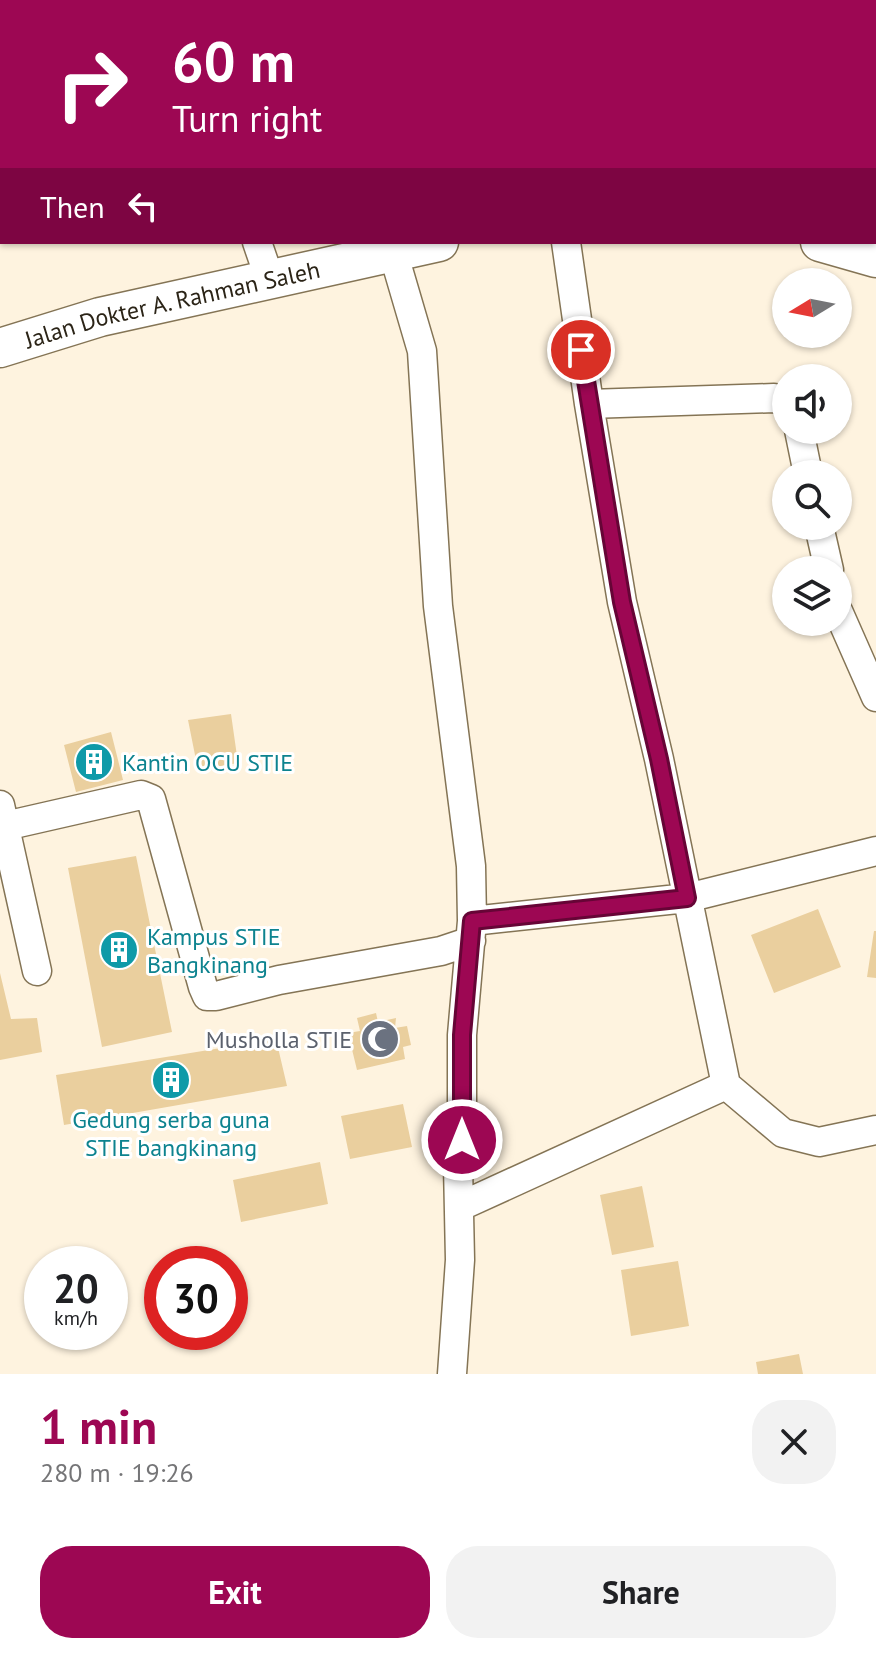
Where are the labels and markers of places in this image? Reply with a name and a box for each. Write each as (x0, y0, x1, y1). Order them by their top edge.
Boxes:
pin (547, 316, 615, 384)
building icon: Kantin OCU STIE (73, 741, 115, 783)
place label: Kantin OCU STIE (122, 747, 293, 778)
place label: Kampus STIE Bangkinang (147, 921, 281, 980)
building icon: Kampus STIE Bangkinang (98, 929, 140, 971)
mosque icon: Musholla STIE (359, 1018, 401, 1060)
place label: Musholla STIE (206, 1024, 352, 1055)
building icon: Gedung serba guna STIE bangkinang (150, 1059, 192, 1101)
place label: Gedung serba guna STIE bangkinang (72, 1104, 270, 1163)

